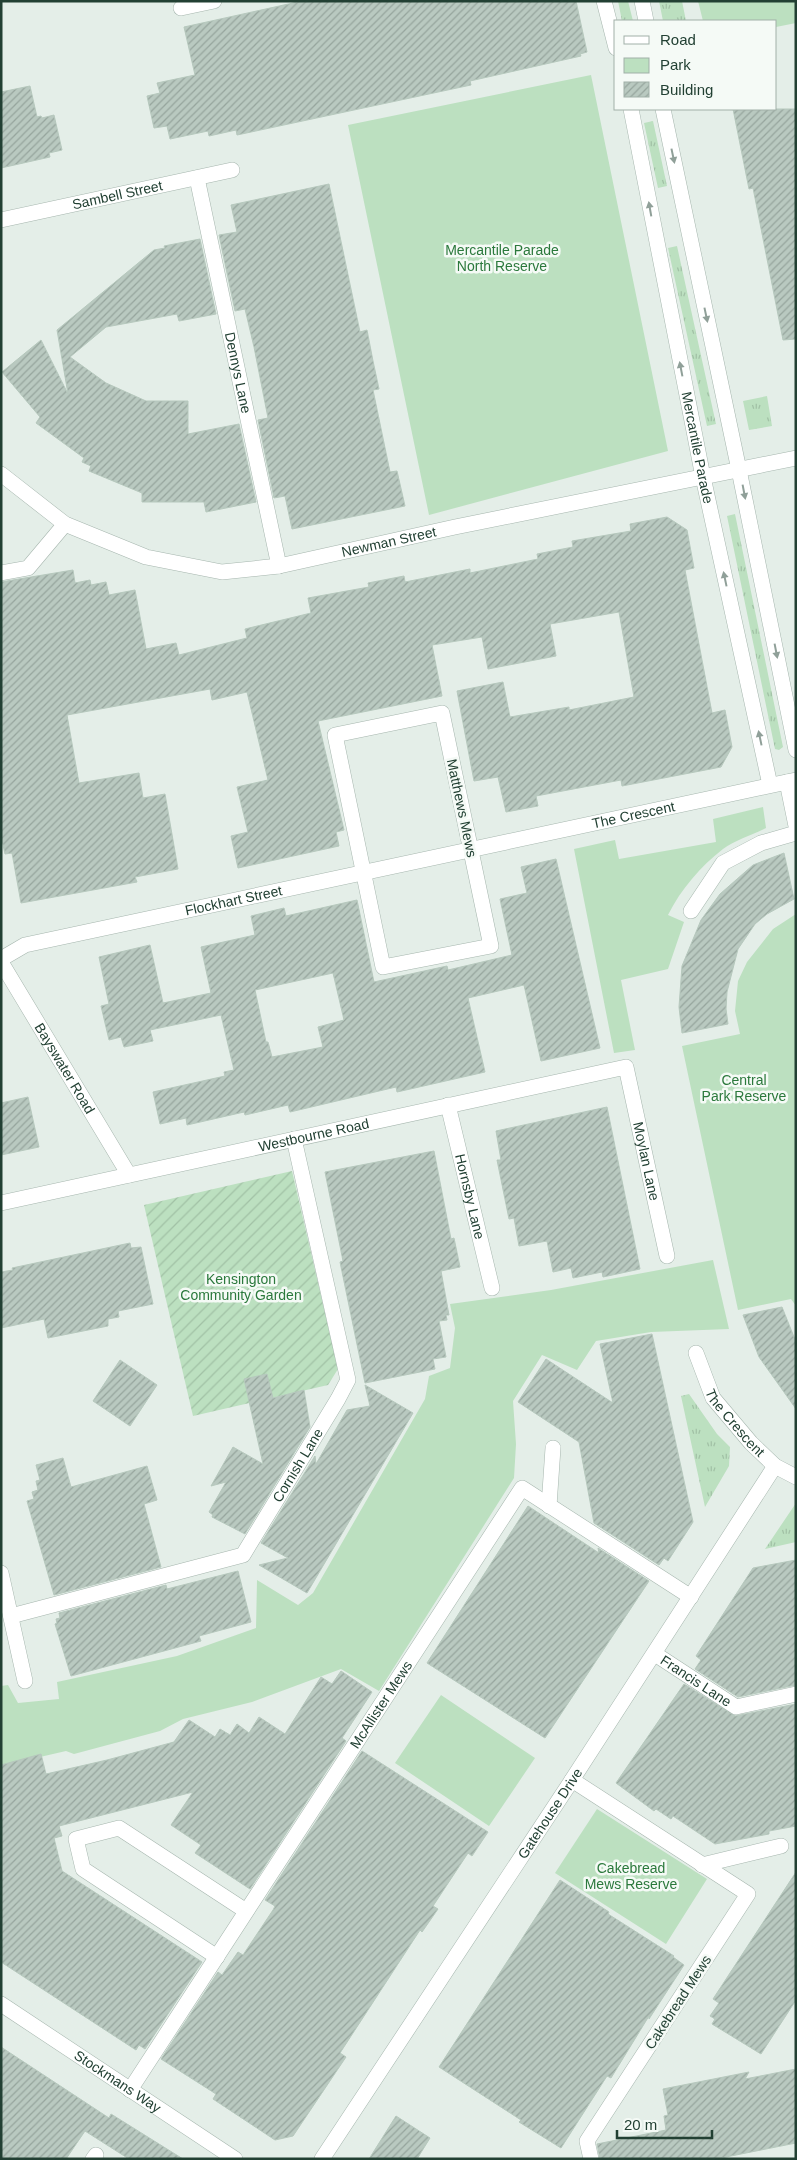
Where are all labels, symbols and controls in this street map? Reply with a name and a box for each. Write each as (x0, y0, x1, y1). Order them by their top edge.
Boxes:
legend (614, 20, 777, 110)
text: Road (660, 31, 696, 48)
text: Park (660, 56, 691, 73)
text: Building (660, 81, 713, 98)
one-way arrow (669, 149, 677, 164)
street label: Sambell Street (71, 177, 164, 212)
one-way arrow (645, 201, 653, 217)
park label: Mercantile Parade North Reserve (445, 242, 559, 274)
one-way arrow (703, 308, 711, 324)
street label: Dennys Lane (222, 331, 255, 415)
one-way arrow (677, 361, 685, 376)
street label: Mercantile Parade (678, 390, 717, 505)
one-way arrow (740, 484, 748, 500)
street label: Newman Street (340, 523, 438, 560)
one-way arrow (721, 571, 729, 587)
one-way arrow (772, 643, 780, 659)
one-way arrow (755, 729, 763, 745)
street label: Matthews Mews (444, 757, 480, 859)
street label: The Crescent (591, 798, 676, 831)
street label: Flockhart Street (183, 882, 284, 919)
street label: Bayswater Road (32, 1020, 98, 1116)
park label: Central Park Reserve (702, 1072, 787, 1104)
street label: Westbourne Road (257, 1115, 370, 1155)
street label: Moylan Lane (630, 1120, 663, 1202)
street label: Hornsby Lane (452, 1152, 488, 1241)
park label: Kensington Community Garden (180, 1271, 302, 1303)
street label: The Crescent (702, 1387, 768, 1460)
street label: Cornish Lane (269, 1425, 326, 1505)
street label: Francis Lane (658, 1652, 734, 1710)
street label: McAllister Mews (347, 1658, 415, 1751)
street label: Gatehouse Drive (514, 1765, 586, 1862)
park label: Cakebread Mews Reserve (585, 1860, 677, 1892)
street label: Cakebread Mews (642, 1952, 714, 2052)
street label: Stockmans Way (71, 2047, 164, 2116)
scale bar (617, 2108, 712, 2140)
text: 20 m (624, 2116, 657, 2133)

